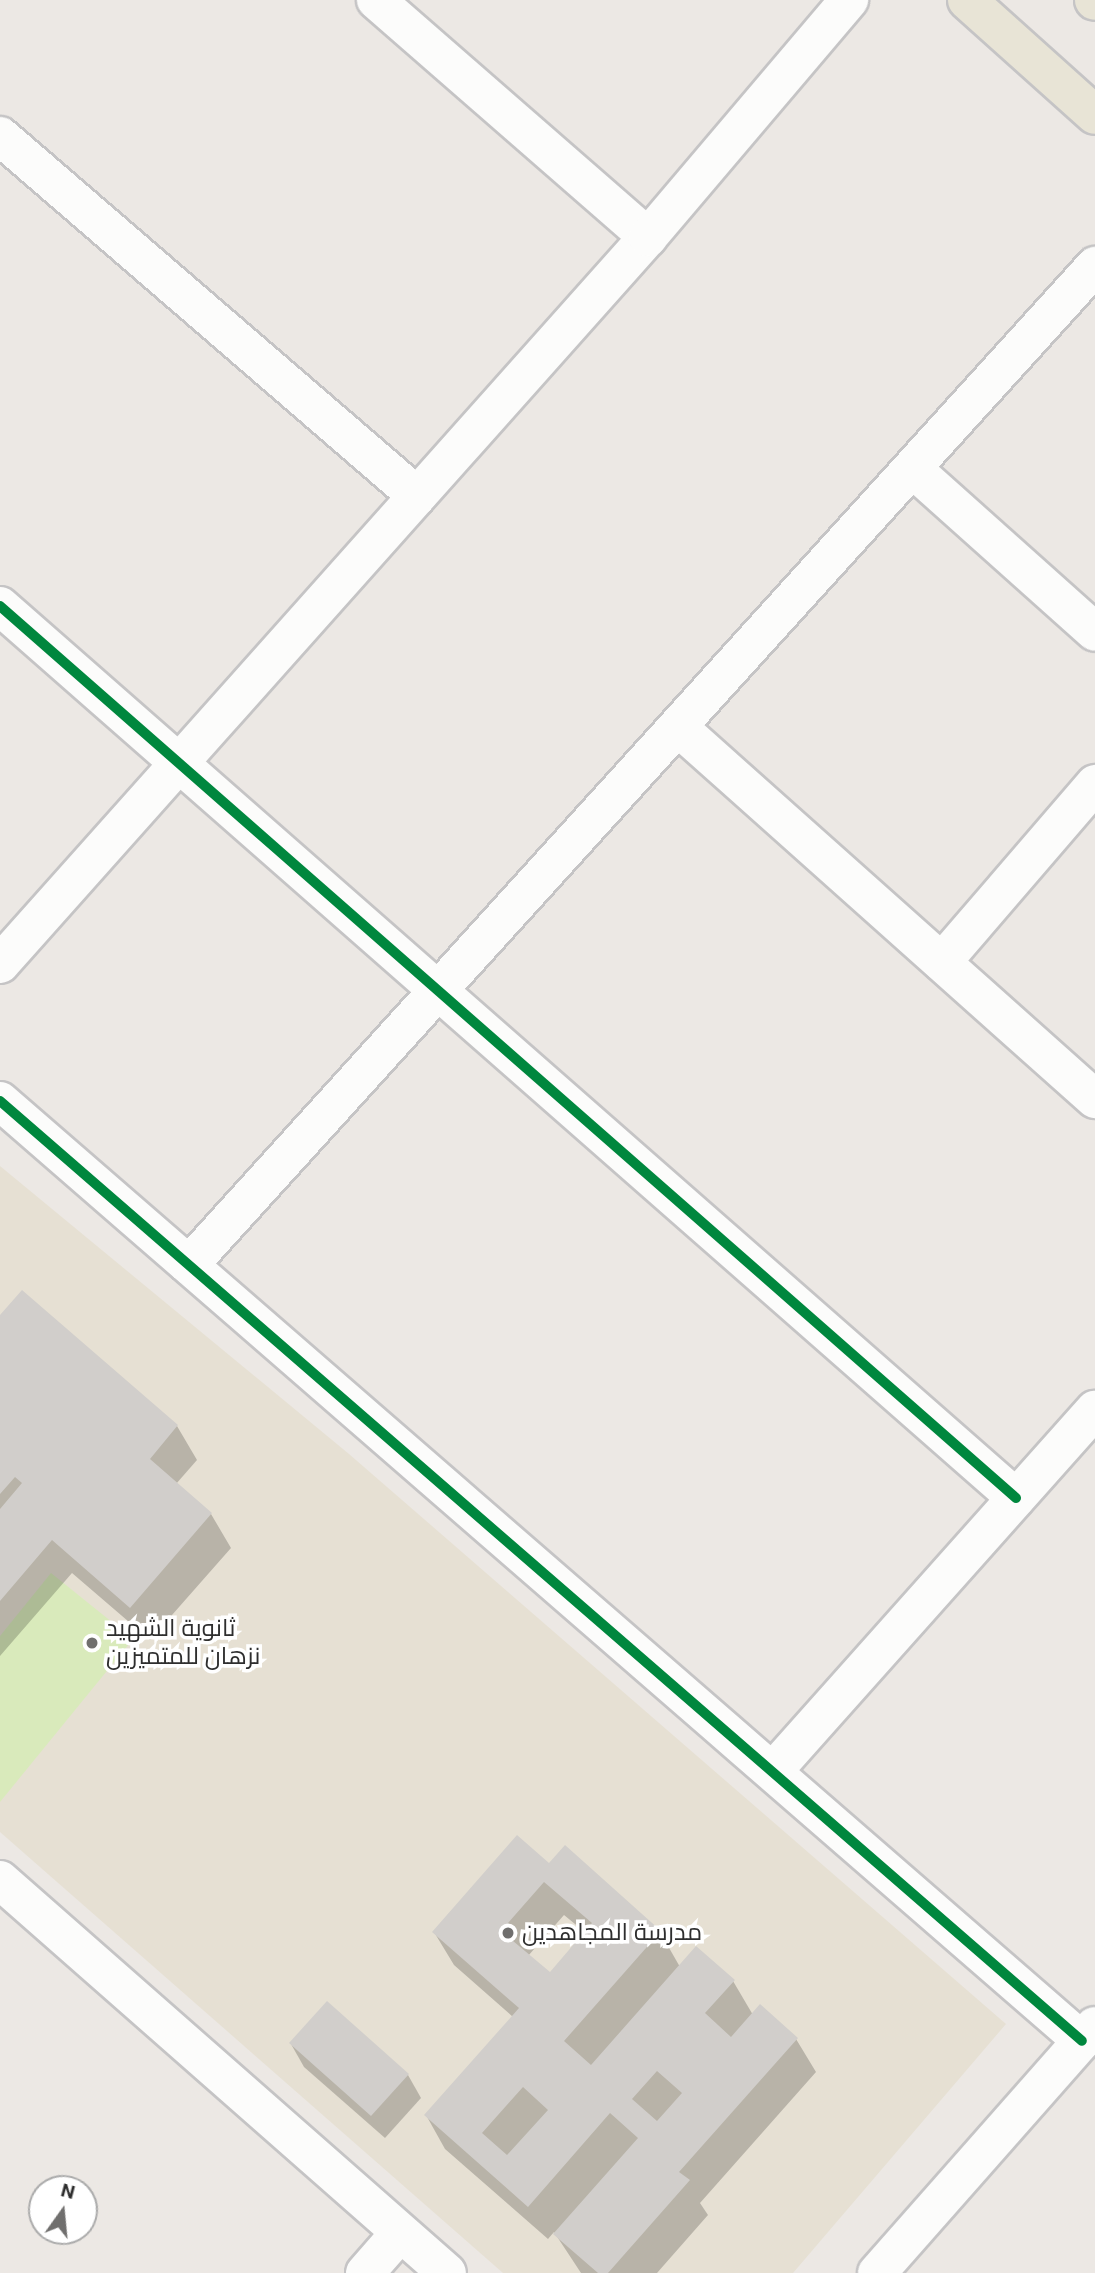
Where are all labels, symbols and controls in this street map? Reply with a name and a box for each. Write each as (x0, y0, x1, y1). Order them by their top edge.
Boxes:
place label: ثانوية الشهيد نزهان للمتميزين (106, 1615, 261, 1671)
marker: ثانوية الشهيد نزهان للمتميزين (84, 1635, 100, 1651)
place label: مدرسة المجاهدين (522, 1919, 702, 1947)
marker: مدرسة المجاهدين (500, 1925, 516, 1941)
north arrow (28, 2175, 98, 2245)
text: N (59, 2178, 77, 2204)

